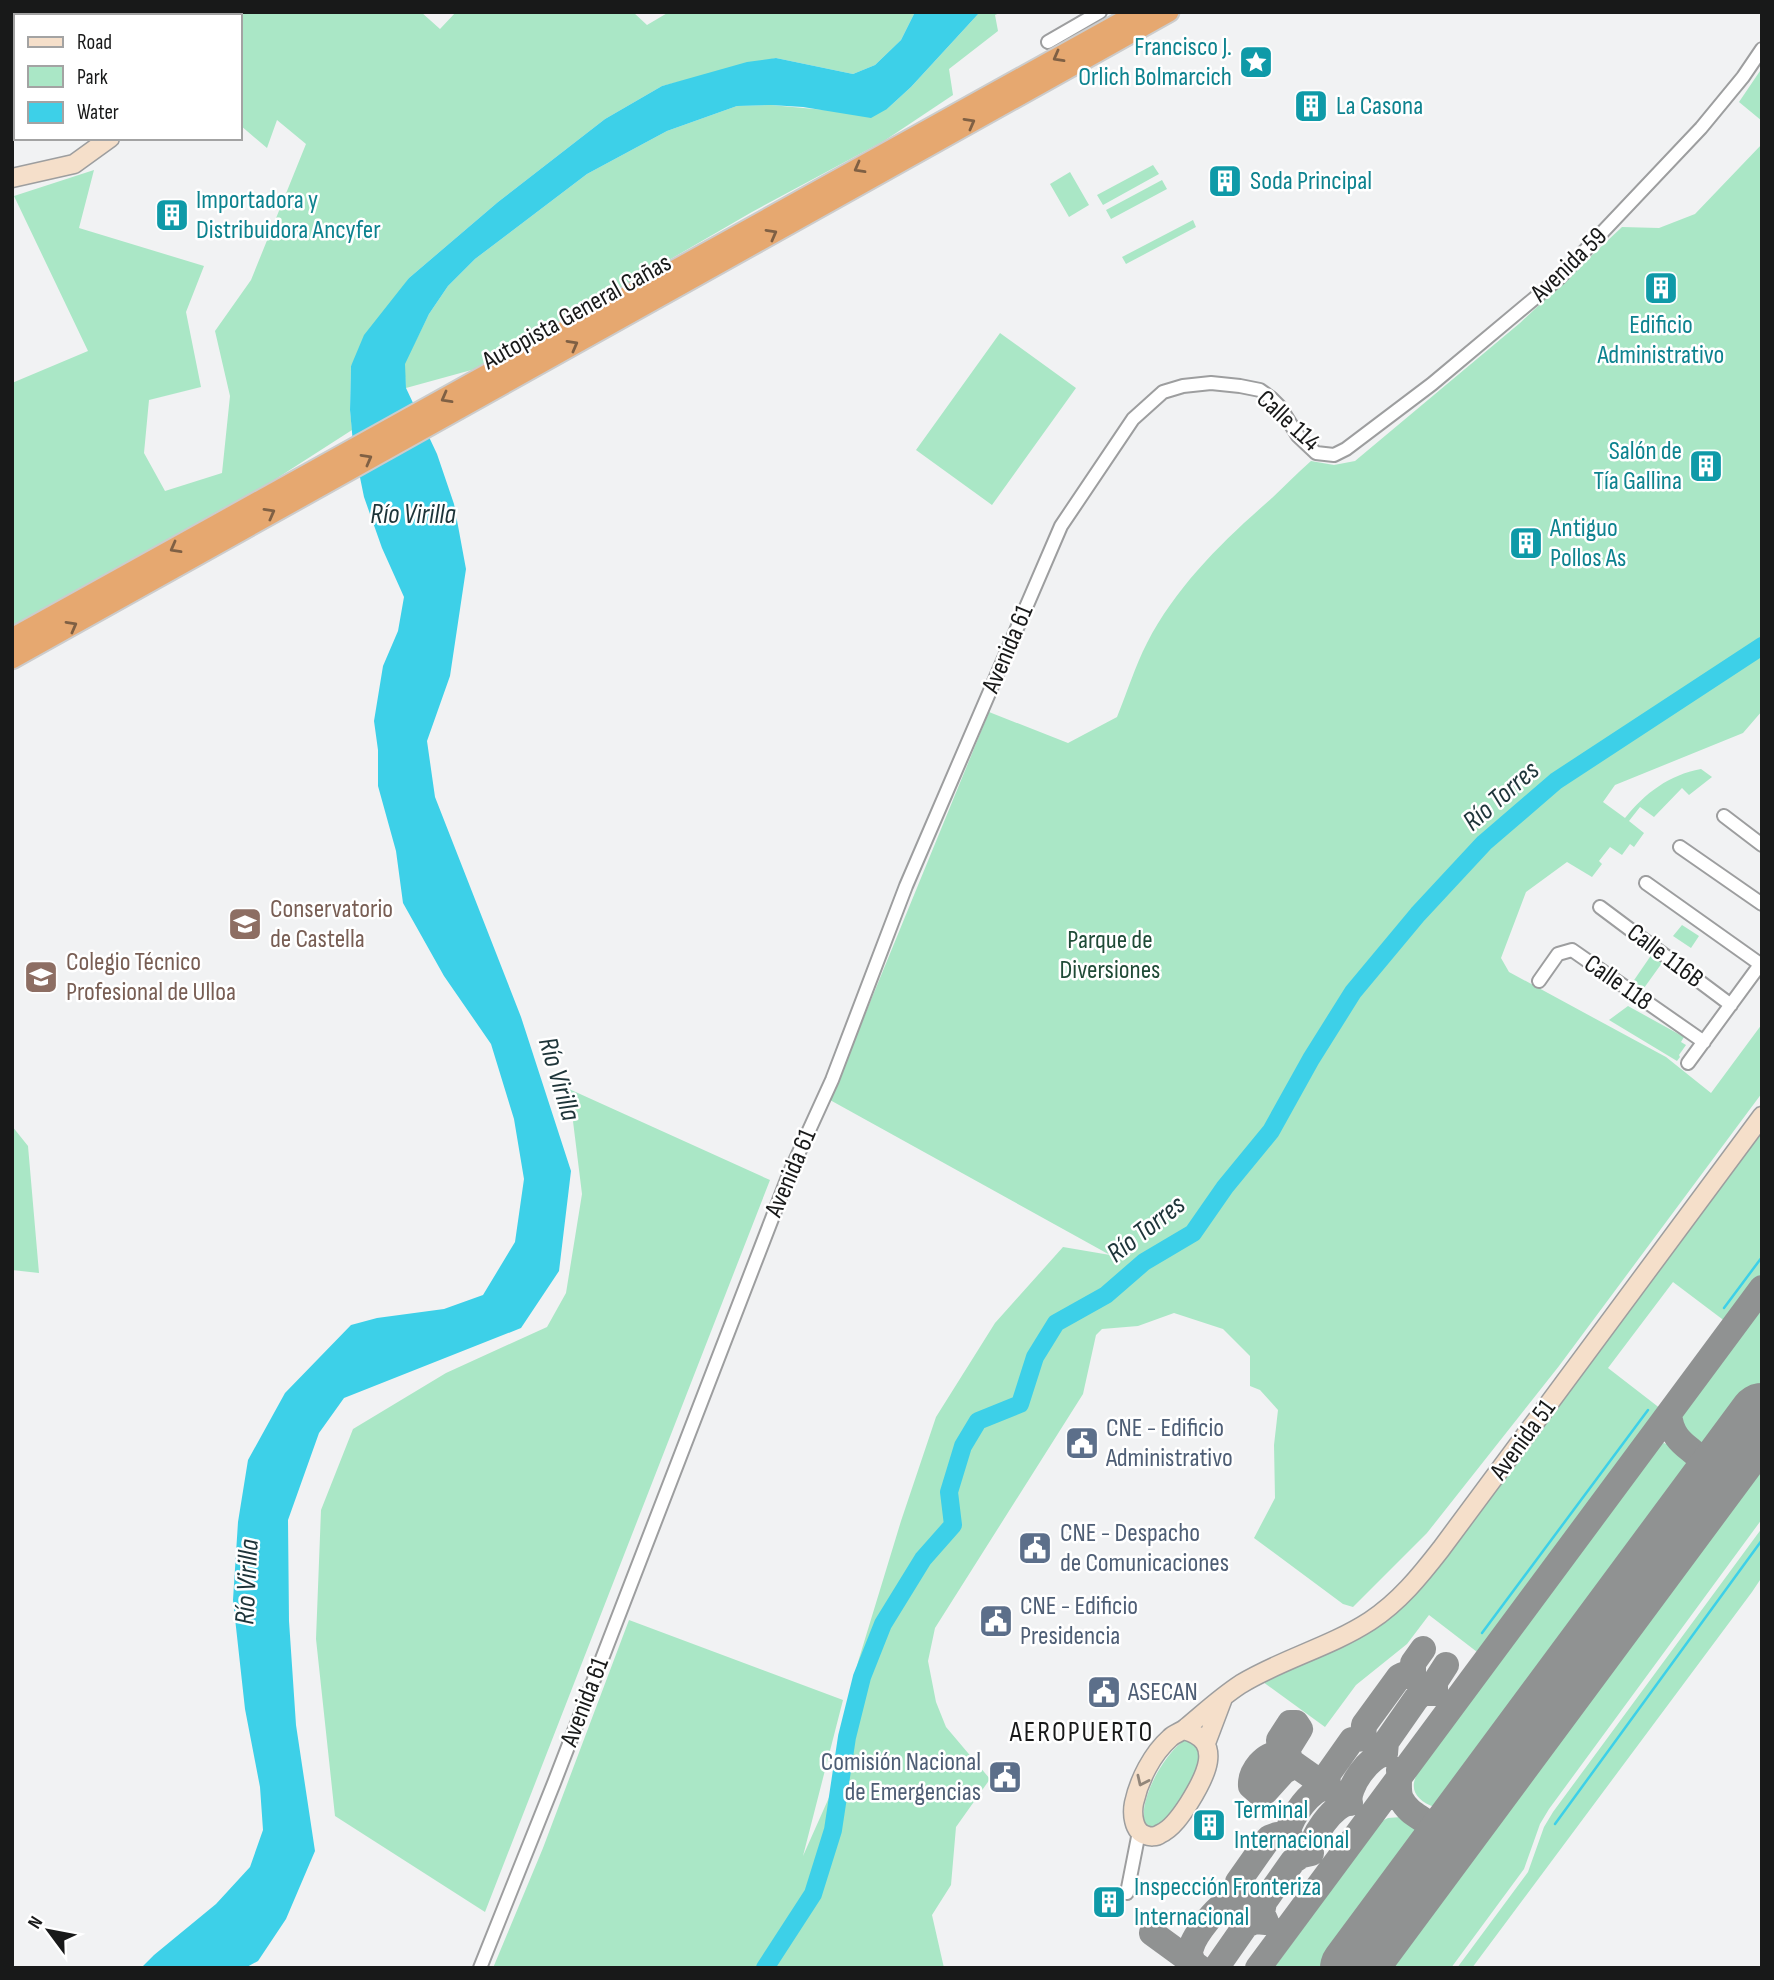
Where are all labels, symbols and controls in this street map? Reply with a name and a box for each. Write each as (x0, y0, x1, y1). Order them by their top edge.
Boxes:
legend (14, 14, 242, 140)
text: Road (77, 30, 112, 55)
place label: Francisco J. Orlich Bolmarcich (1078, 32, 1232, 93)
place icon: Francisco J. Orlich Bolmarcich (1237, 43, 1275, 81)
one-way arrow (1052, 49, 1065, 62)
text: Park (77, 65, 108, 90)
building icon: La Casona (1292, 87, 1330, 125)
place label: La Casona (1336, 91, 1423, 122)
text: Water (77, 100, 119, 125)
one-way arrow (963, 118, 976, 131)
one-way arrow (854, 160, 866, 173)
building icon: Soda Principal (1206, 162, 1244, 200)
place label: Soda Principal (1250, 166, 1372, 197)
place label: Importadora y Distribuidora Ancyfer (196, 185, 381, 246)
building icon: Importadora y Distribuidora Ancyfer (153, 196, 191, 234)
street label: Avenida 59 (1524, 221, 1614, 310)
one-way arrow (764, 229, 777, 242)
street label: Autopista General Cañas (476, 247, 677, 377)
building icon: Edificio Administrativo (1642, 269, 1680, 307)
place label: Edificio Administrativo (1597, 310, 1724, 371)
one-way arrow (566, 340, 578, 353)
street label: Calle 114 (1250, 384, 1326, 458)
one-way arrow (441, 390, 453, 403)
place label: Salón de Tía Gallina (1593, 436, 1682, 497)
building icon: Salón de Tía Gallina (1687, 447, 1725, 485)
one-way arrow (359, 454, 372, 467)
water label: Río Virilla (370, 498, 456, 531)
one-way arrow (262, 509, 275, 522)
place label: Antiguo Pollos As (1549, 513, 1626, 574)
building icon: Antiguo Pollos As (1507, 524, 1545, 562)
one-way arrow (170, 540, 183, 553)
street label: Avenida 61 (975, 600, 1040, 699)
one-way arrow (64, 621, 77, 634)
water label: Río Torres (1456, 754, 1546, 838)
place label: Conservatorio de Castella (270, 894, 393, 955)
school or university icon: Conservatorio de Castella (226, 905, 264, 943)
street label: Calle 116B (1621, 917, 1709, 995)
park label: Parque de Diversiones (1060, 925, 1160, 986)
place label: Colegio Técnico Profesional de Ulloa (66, 947, 236, 1008)
street label: Calle 118 (1578, 948, 1658, 1018)
school or university icon: Colegio Técnico Profesional de Ulloa (22, 958, 60, 996)
water label: Río Virilla (531, 1033, 587, 1125)
street label: Avenida 61 (758, 1124, 823, 1223)
water label: Río Torres (1100, 1188, 1192, 1270)
street label: Avenida 51 (1483, 1394, 1562, 1487)
place label: CNE - Edificio Administrativo (1105, 1413, 1233, 1474)
public building icon: CNE - Edificio Administrativo (1063, 1424, 1101, 1462)
place label: CNE - Despacho de Comunicaciones (1060, 1518, 1229, 1579)
public building icon: CNE - Despacho de Comunicaciones (1016, 1529, 1054, 1567)
water label: Río Virilla (228, 1538, 266, 1626)
place label: CNE - Edificio Presidencia (1020, 1591, 1138, 1652)
public building icon: CNE - Edificio Presidencia (977, 1602, 1015, 1640)
street label: Avenida 61 (554, 1653, 616, 1752)
public building icon: ASECAN (1085, 1673, 1123, 1711)
place label: ASECAN (1127, 1677, 1198, 1708)
district label: AEROPUERTO (1009, 1716, 1154, 1749)
place label: Comisión Nacional de Emergencias (821, 1747, 981, 1808)
public building icon: Comisión Nacional de Emergencias (986, 1758, 1024, 1796)
one-way arrow (1136, 1774, 1150, 1786)
place label: Terminal Internacional (1234, 1795, 1349, 1856)
building icon: Terminal Internacional (1190, 1806, 1228, 1844)
place label: Inspección Fronteriza Internacional (1134, 1872, 1321, 1933)
building icon: Inspección Fronteriza Internacional (1090, 1883, 1128, 1921)
north arrow (14, 1896, 84, 1966)
text: N (23, 1912, 48, 1933)

